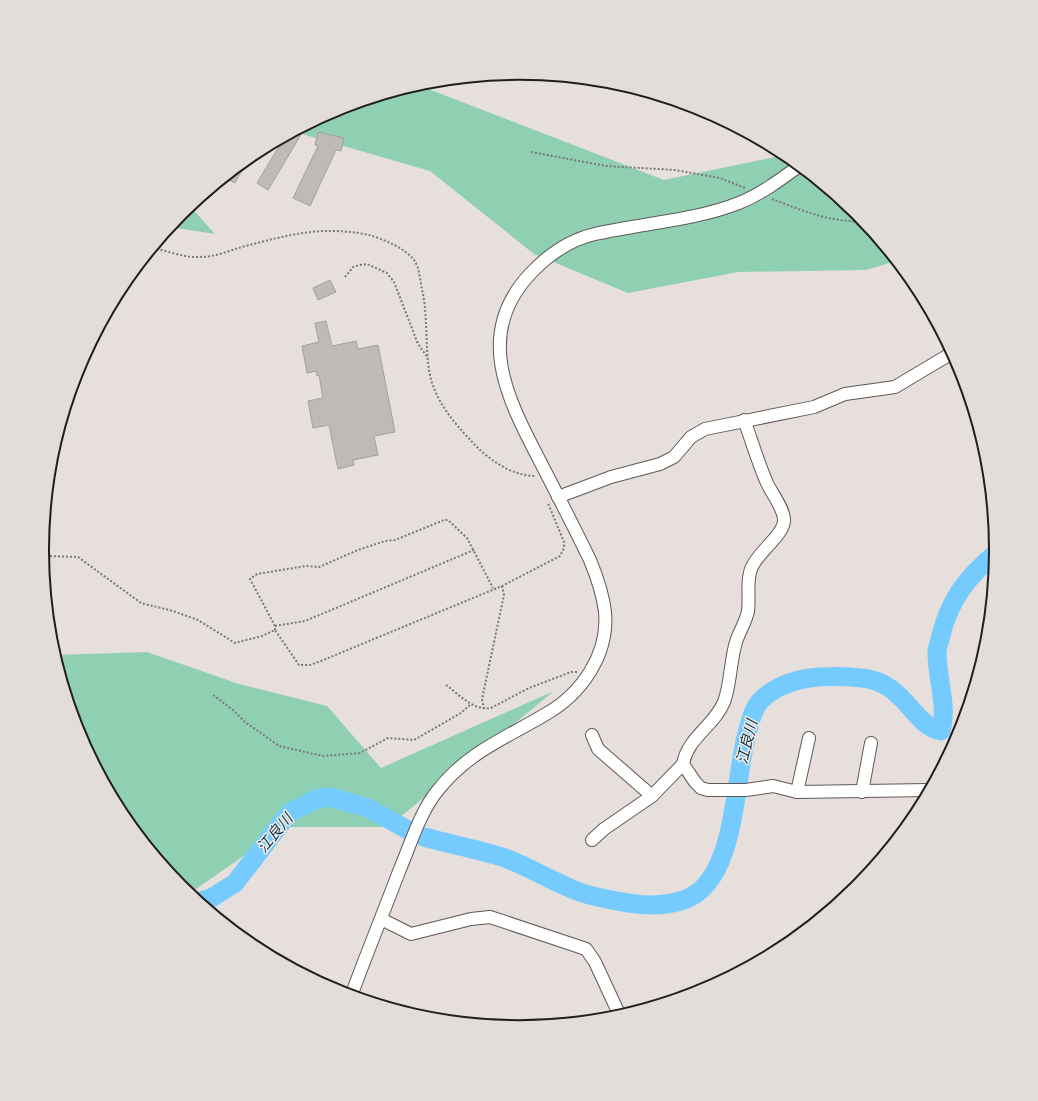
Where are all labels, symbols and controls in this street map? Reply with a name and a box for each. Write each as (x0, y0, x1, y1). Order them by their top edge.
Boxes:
water label: 江良川 (731, 716, 763, 766)
water label: 江良川 (252, 807, 298, 857)

